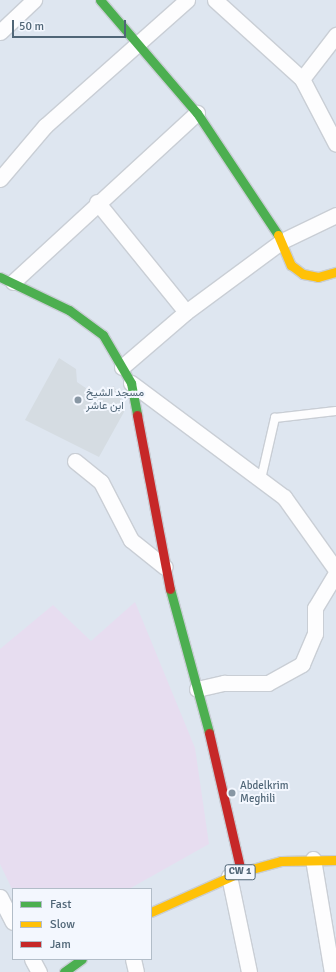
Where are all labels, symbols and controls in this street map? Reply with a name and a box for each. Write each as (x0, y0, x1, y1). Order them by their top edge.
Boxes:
scale bar (14, 12, 128, 38)
text: 50 m (19, 19, 44, 34)
place label: مسجد الشيخ ابن عاشر (86, 387, 144, 413)
marker: مسجد الشيخ ابن عاشر (73, 395, 83, 405)
place label: Abdelkrim Meghili (240, 780, 289, 806)
marker: Abdelkrim Meghili (227, 788, 237, 798)
road number: CW 1 (224, 864, 256, 880)
legend (12, 888, 152, 960)
text: Fast (50, 897, 71, 912)
text: Slow (50, 917, 75, 932)
text: Jam (50, 937, 71, 952)

